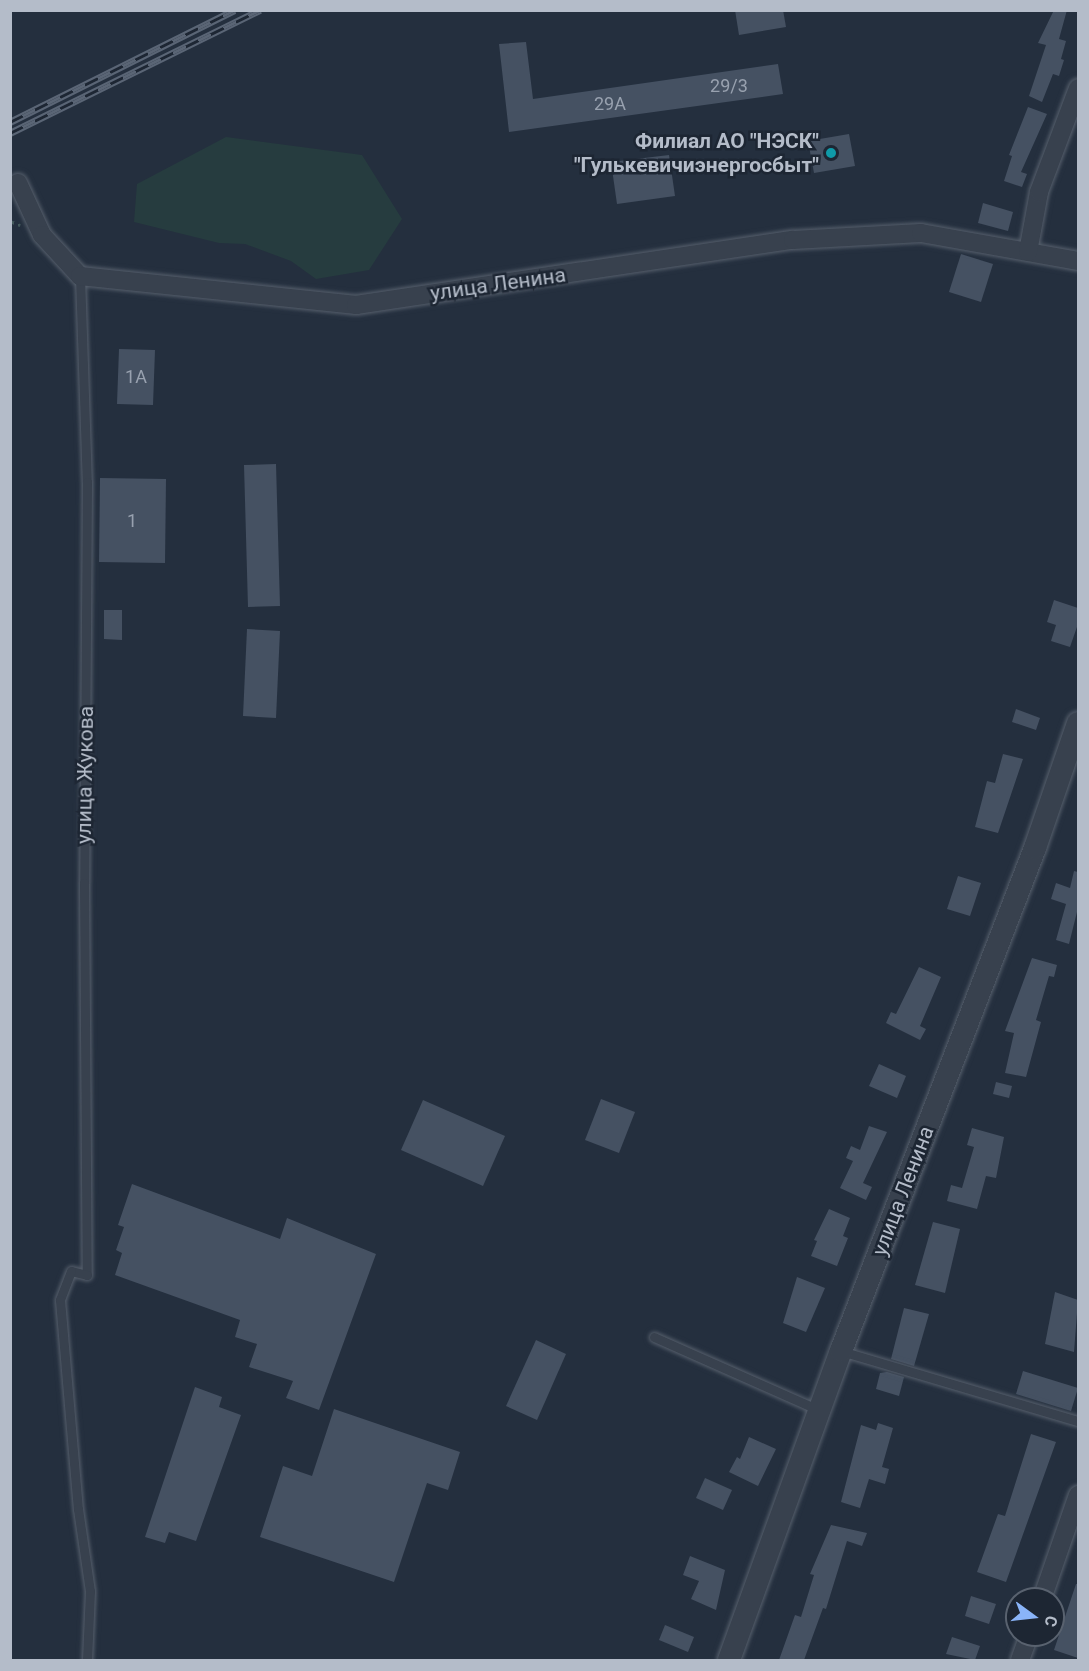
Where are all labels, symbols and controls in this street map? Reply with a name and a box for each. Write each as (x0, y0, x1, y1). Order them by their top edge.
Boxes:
house number: 29/3 (710, 75, 748, 97)
house number: 29А (594, 93, 626, 115)
place label: Филиал АО "НЭСК" "Гулькевичиэнергосбыт" (574, 128, 819, 178)
marker: Филиал АО "НЭСК" "Гулькевичиэнергосбыт" (824, 146, 838, 160)
street label: улица Ленина (429, 262, 567, 306)
house number: 1А (125, 366, 147, 388)
house number: 1 (127, 510, 137, 532)
street label: улица Жукова (71, 706, 99, 844)
street label: улица Ленина (867, 1123, 939, 1259)
north arrow (1005, 1587, 1065, 1647)
text: С (1040, 1614, 1061, 1629)

